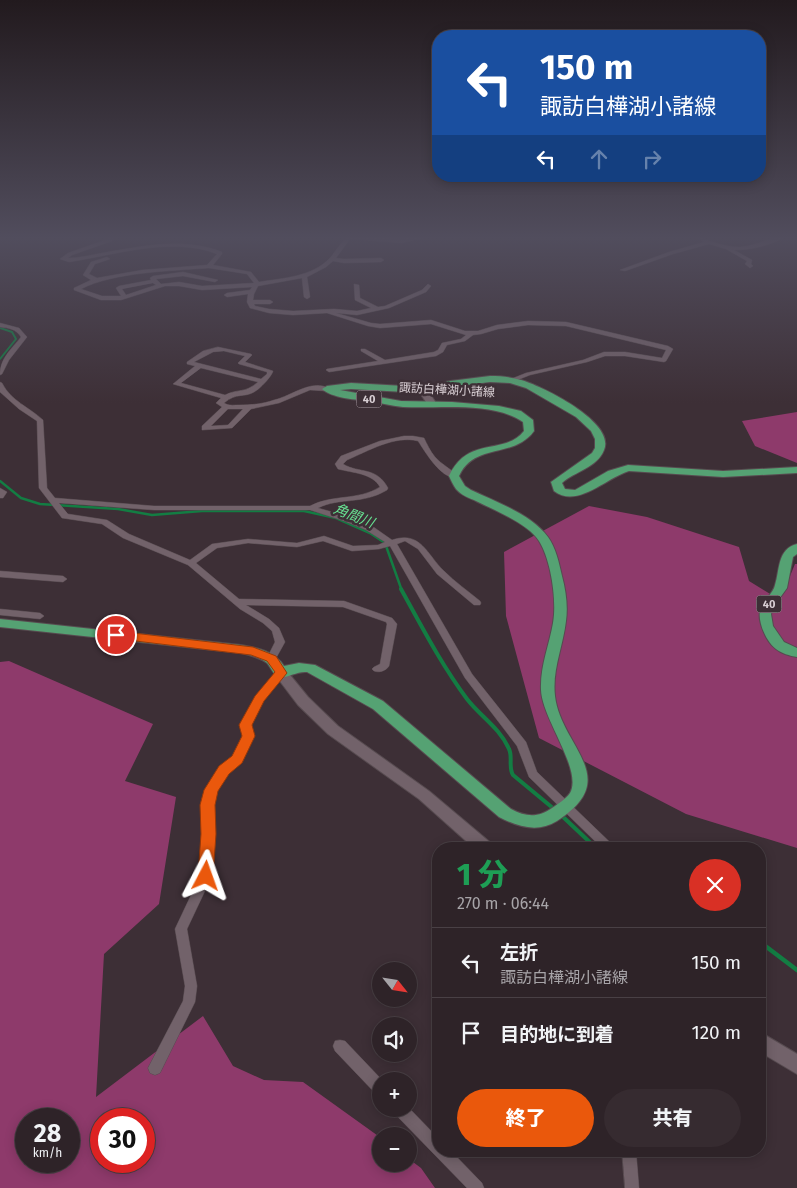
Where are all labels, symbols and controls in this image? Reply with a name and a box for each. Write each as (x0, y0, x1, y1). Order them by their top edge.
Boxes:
text: 150 m (540, 46, 633, 88)
icon: left (457, 50, 522, 115)
text: 諏訪白樺湖小諸線 (540, 93, 716, 120)
icon: left (532, 145, 560, 173)
icon: ahead (585, 145, 613, 173)
icon: right (638, 145, 666, 173)
street label: 諏訪白樺湖小諸線 (399, 380, 495, 400)
road number: 40 (356, 390, 382, 408)
water label: 角間川 (331, 500, 379, 532)
road number: 40 (756, 596, 782, 612)
pin (95, 614, 137, 656)
icon: arrive (102, 621, 130, 649)
position arrow (179, 849, 231, 901)
text: 1 分 (457, 857, 508, 893)
button: close (689, 859, 741, 911)
text: 270 m · 06:44 (457, 894, 549, 913)
text: 左折 (500, 941, 538, 964)
icon: left (457, 949, 485, 977)
text: 150 m (691, 951, 741, 974)
north arrow (372, 962, 418, 1008)
map controls (372, 962, 417, 1172)
text: 諏訪白樺湖小諸線 (500, 968, 628, 987)
button: sound (372, 1017, 417, 1062)
icon: arrive (457, 1019, 485, 1047)
text: 120 m (691, 1021, 741, 1044)
text: 目的地に到着 (500, 1023, 614, 1046)
button: + (372, 1072, 417, 1117)
button: 終了 (457, 1089, 594, 1147)
button: 共有 (604, 1089, 741, 1147)
speed limit sign: 30 (90, 1108, 155, 1173)
text: 28 (34, 1119, 61, 1149)
button: − (372, 1127, 417, 1172)
text: km/h (33, 1146, 62, 1160)

